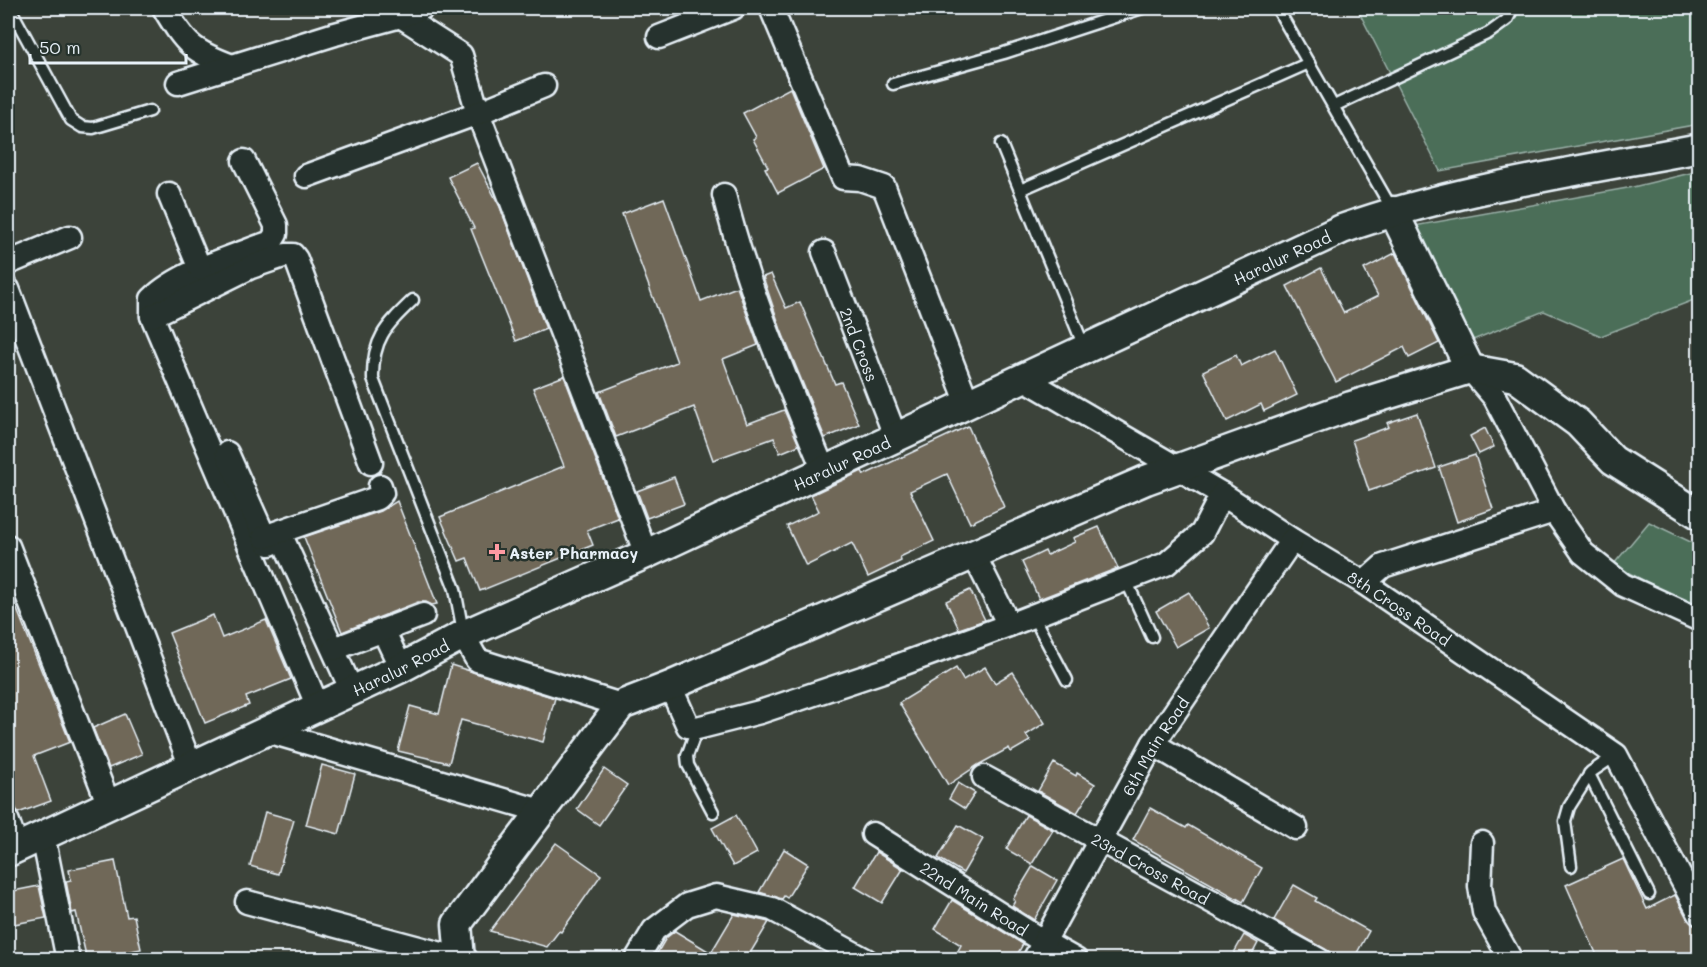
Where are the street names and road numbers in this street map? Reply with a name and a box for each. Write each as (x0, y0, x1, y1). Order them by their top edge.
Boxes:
street label: Haralur Road (1230, 225, 1334, 289)
street label: 2nd Cross (836, 304, 884, 384)
street label: Haralur Road (789, 431, 894, 495)
street label: 8th Cross Road (1344, 565, 1455, 650)
street label: Haralur Road (349, 634, 452, 700)
street label: 6th Main Road (1116, 692, 1193, 799)
street label: 23rd Cross Road (1088, 827, 1213, 909)
street label: 22nd Main Road (917, 856, 1032, 940)

